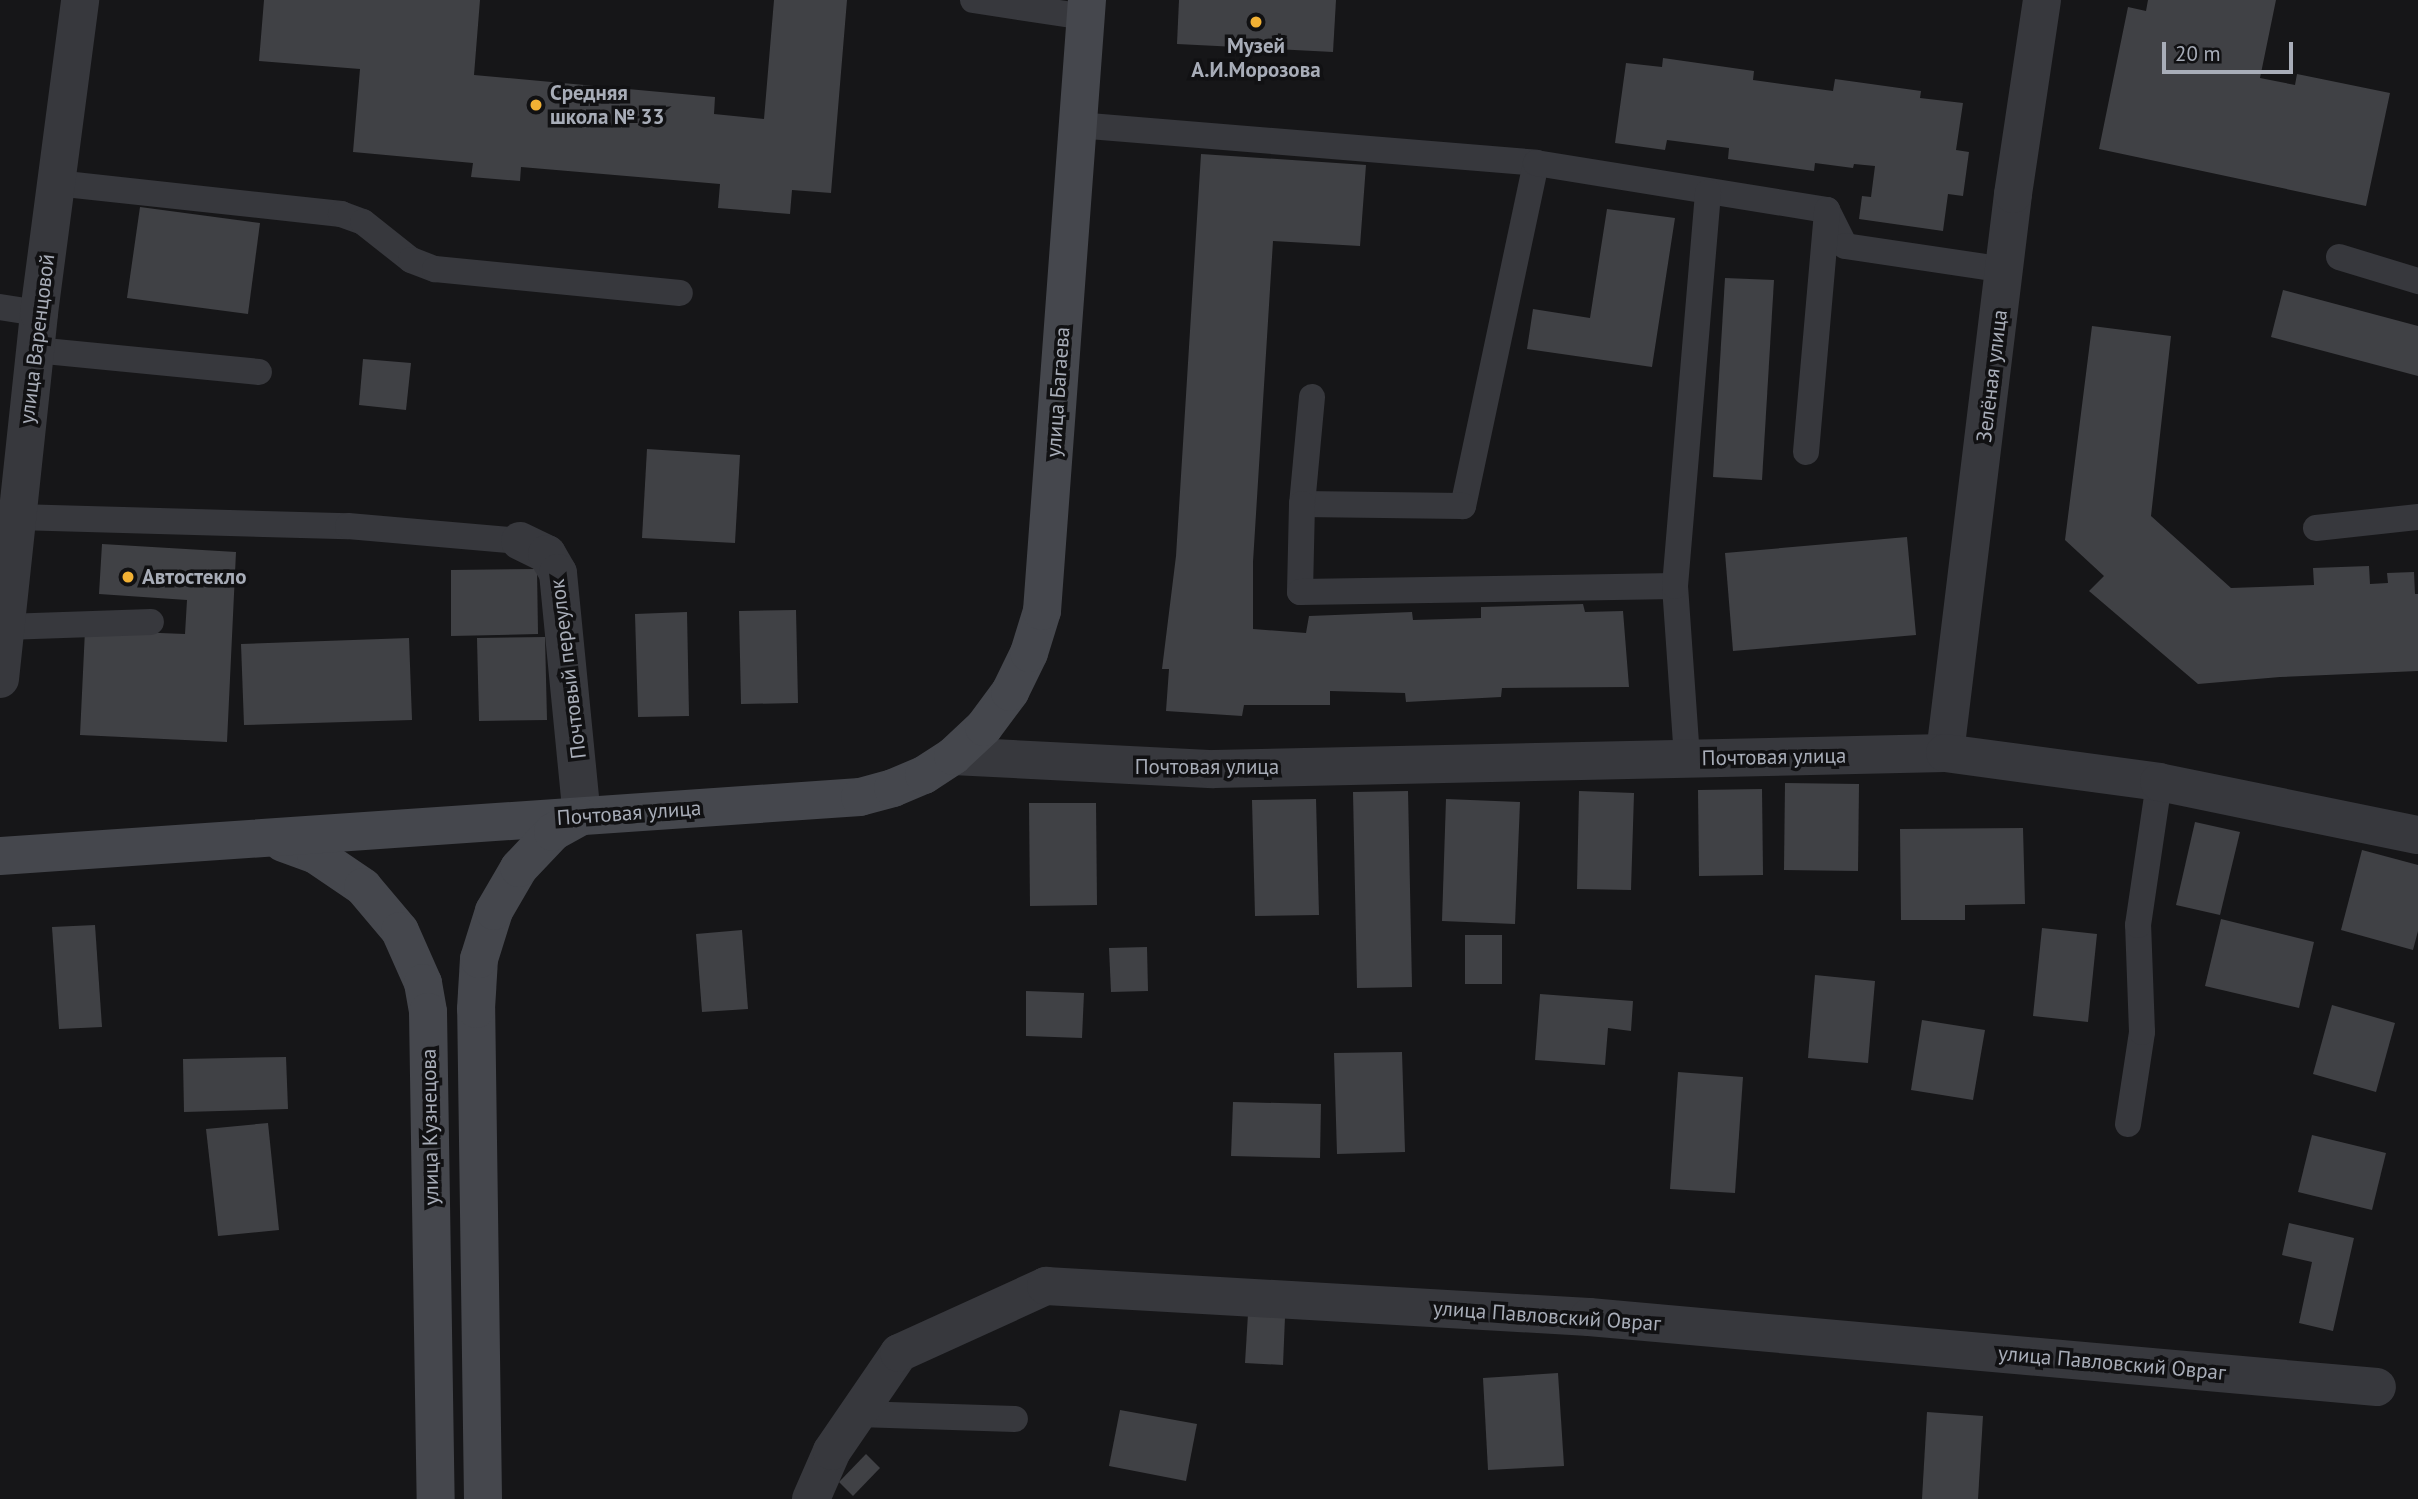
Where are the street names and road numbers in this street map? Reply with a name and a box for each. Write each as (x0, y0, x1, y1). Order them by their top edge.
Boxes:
street label: улица Варенцовой (14, 253, 60, 425)
street label: Зелёная улица (1971, 308, 2013, 444)
street label: улица Багаева (1041, 326, 1075, 458)
street label: Почтовый переулок (544, 578, 592, 760)
street label: Почтовая улица (1701, 743, 1847, 771)
street label: Почтовая улица (1135, 754, 1279, 780)
street label: Почтовая улица (556, 795, 702, 831)
street label: улица Кузнецова (416, 1049, 444, 1205)
street label: улица Павловский Овраг (1432, 1295, 1662, 1337)
street label: улица Павловский Овраг (1997, 1340, 2227, 1386)

